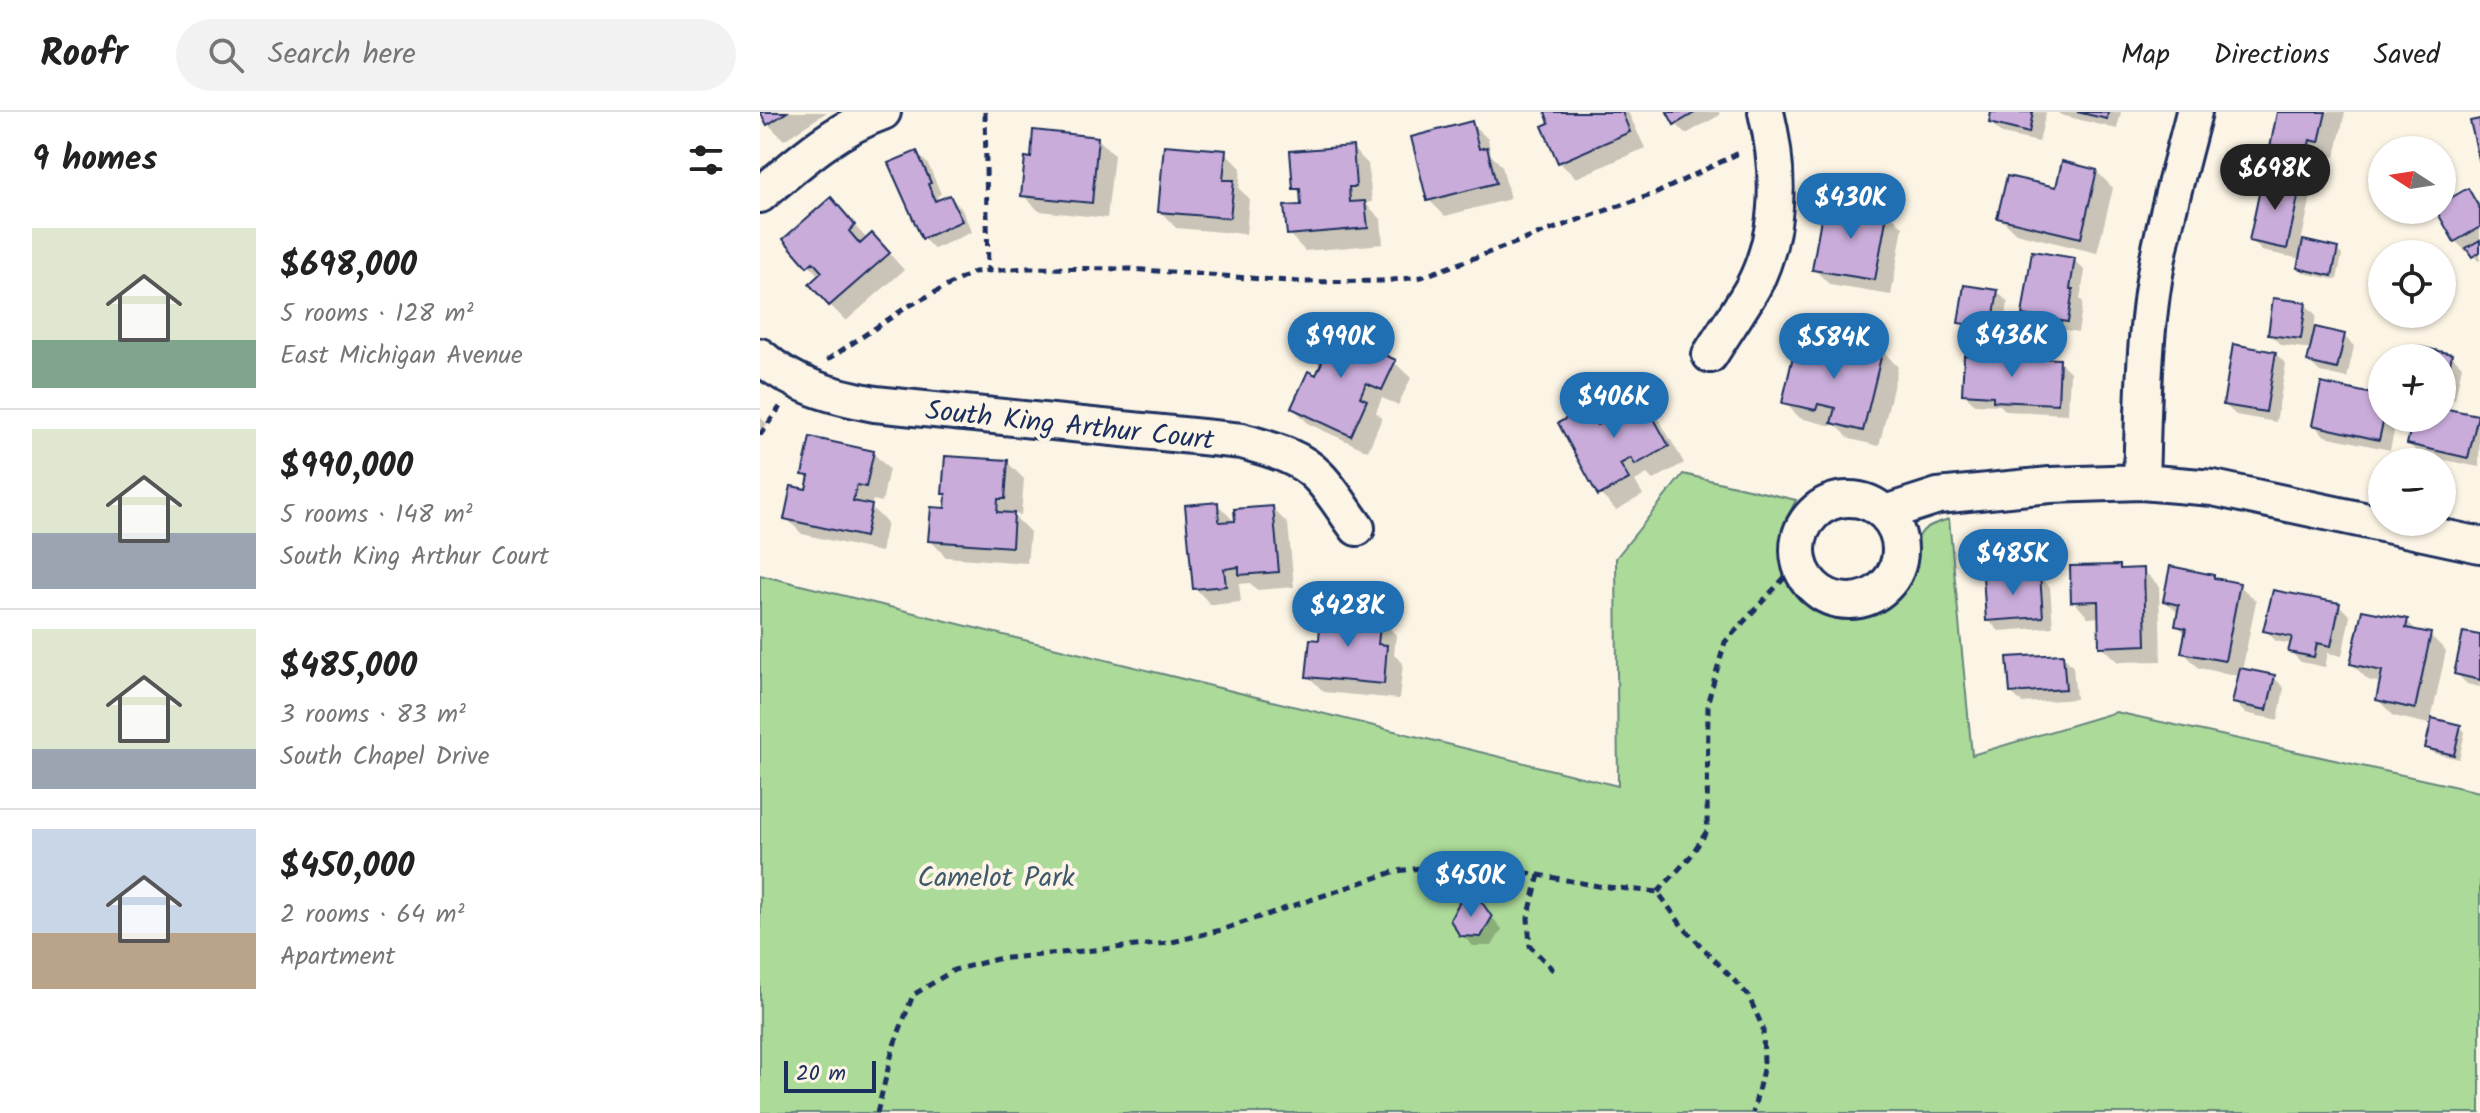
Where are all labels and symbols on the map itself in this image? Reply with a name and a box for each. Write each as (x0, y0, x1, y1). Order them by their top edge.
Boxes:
north arrow (2368, 136, 2456, 224)
pin: $698K (2219, 144, 2331, 212)
pin: $430K (1795, 173, 1907, 241)
pin: $436K (1956, 311, 2068, 379)
pin: $990K (1285, 312, 1397, 380)
pin: $584K (1778, 313, 1890, 381)
pin: $406K (1558, 372, 1670, 440)
street label: South King Arthur Court (923, 389, 1217, 464)
pin: $485K (1957, 529, 2069, 597)
pin: $428K (1292, 581, 1404, 649)
pin: $450K (1415, 851, 1527, 919)
park label: Camelot Park (917, 856, 1075, 901)
scale bar (784, 1057, 876, 1093)

